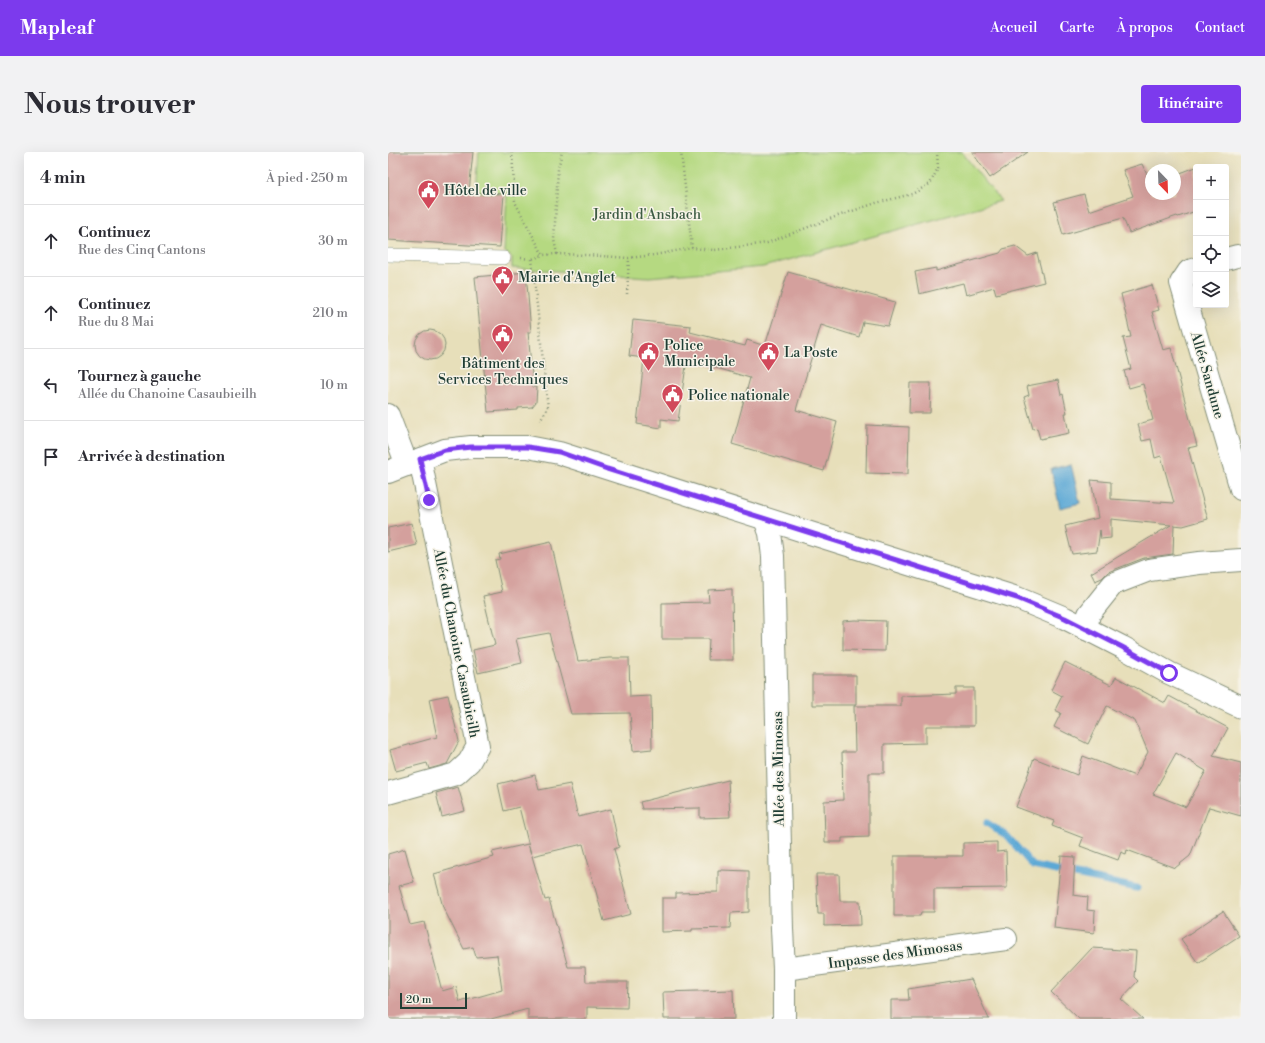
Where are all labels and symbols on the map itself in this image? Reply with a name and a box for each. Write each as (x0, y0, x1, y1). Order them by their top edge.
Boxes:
north arrow (1145, 164, 1181, 200)
public building icon: Hôtel de ville (415, 177, 441, 210)
place label: Hôtel de ville (444, 182, 527, 200)
park label: Jardin d'Ansbach (592, 206, 702, 224)
public building icon: Mairie d'Anglet (489, 264, 515, 297)
place label: Mairie d'Anglet (518, 269, 615, 287)
public building icon: Bâtiment des Services Techniques (490, 322, 516, 355)
street label: Allée Sandune (1186, 329, 1228, 421)
place label: Police Municipale (664, 337, 735, 371)
public building icon: La Poste (756, 339, 782, 372)
public building icon: Police Municipale (635, 340, 661, 373)
place label: La Poste (784, 344, 838, 362)
place label: Bâtiment des Services Techniques (438, 355, 568, 389)
public building icon: Police nationale (660, 382, 686, 415)
place label: Police nationale (688, 387, 790, 405)
route end (420, 491, 438, 509)
street label: Allée du Chanoine Casaubieilh (429, 546, 483, 740)
route start (1160, 664, 1178, 682)
street label: Allée des Mimosas (769, 711, 789, 828)
street label: Impasse des Mimosas (827, 937, 963, 973)
scale bar (400, 991, 467, 1010)

